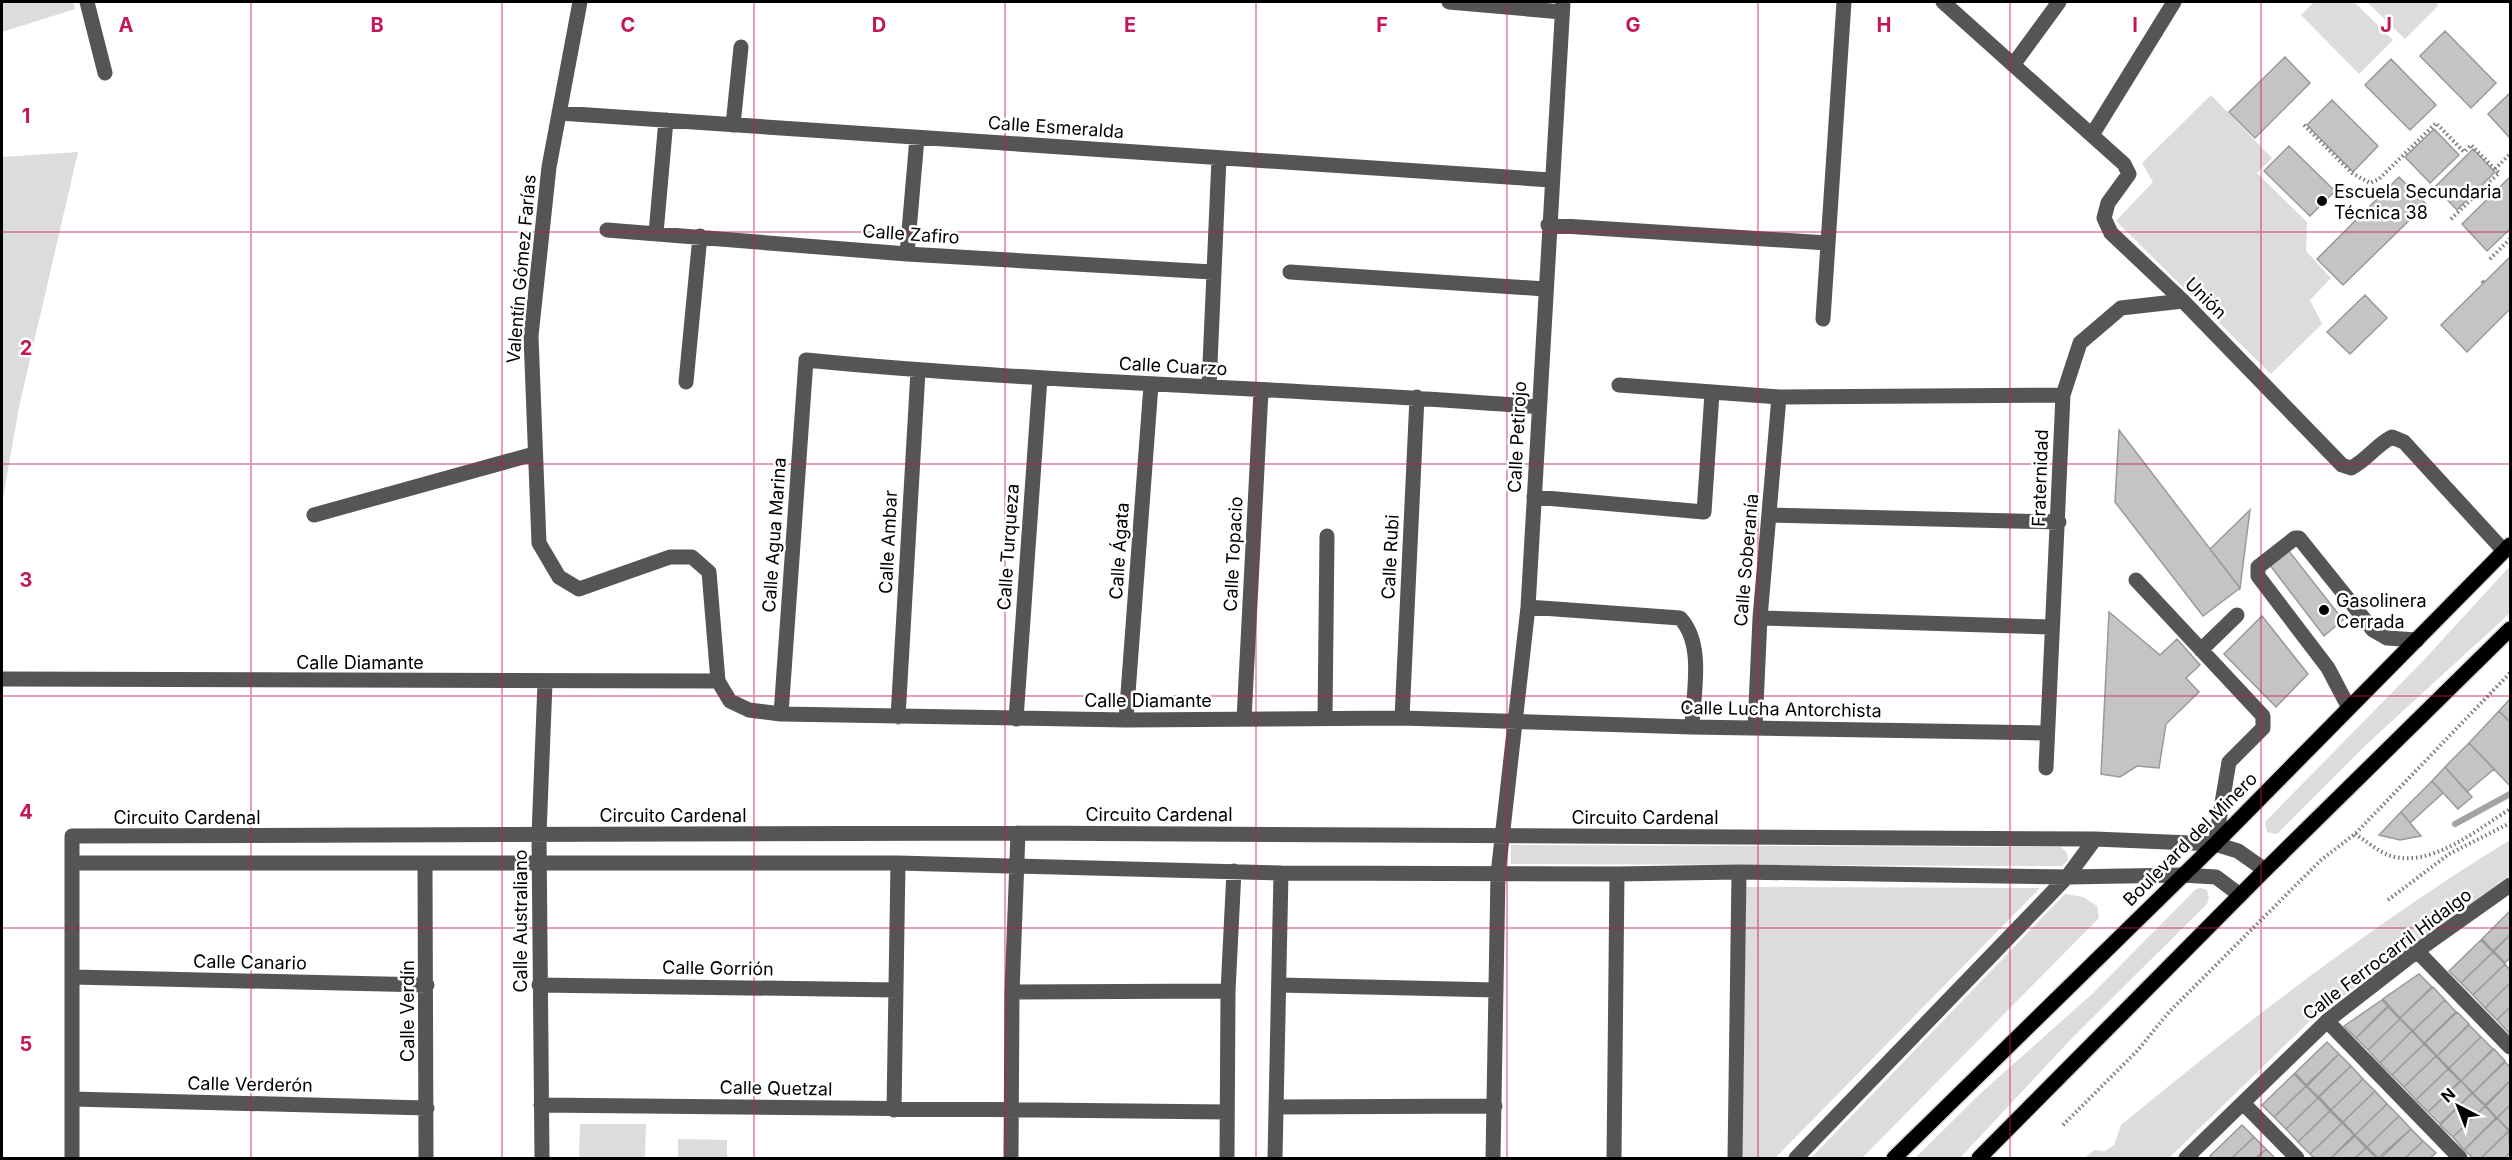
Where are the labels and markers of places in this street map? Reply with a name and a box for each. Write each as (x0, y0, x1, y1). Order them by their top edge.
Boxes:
place label: Escuela Secundaria Técnica 38 (2334, 181, 2502, 223)
marker: Escuela Secundaria Técnica 38 (2315, 194, 2329, 208)
place label: Gasolinera Cerrada (2336, 590, 2427, 632)
marker: Gasolinera Cerrada (2317, 603, 2331, 617)

